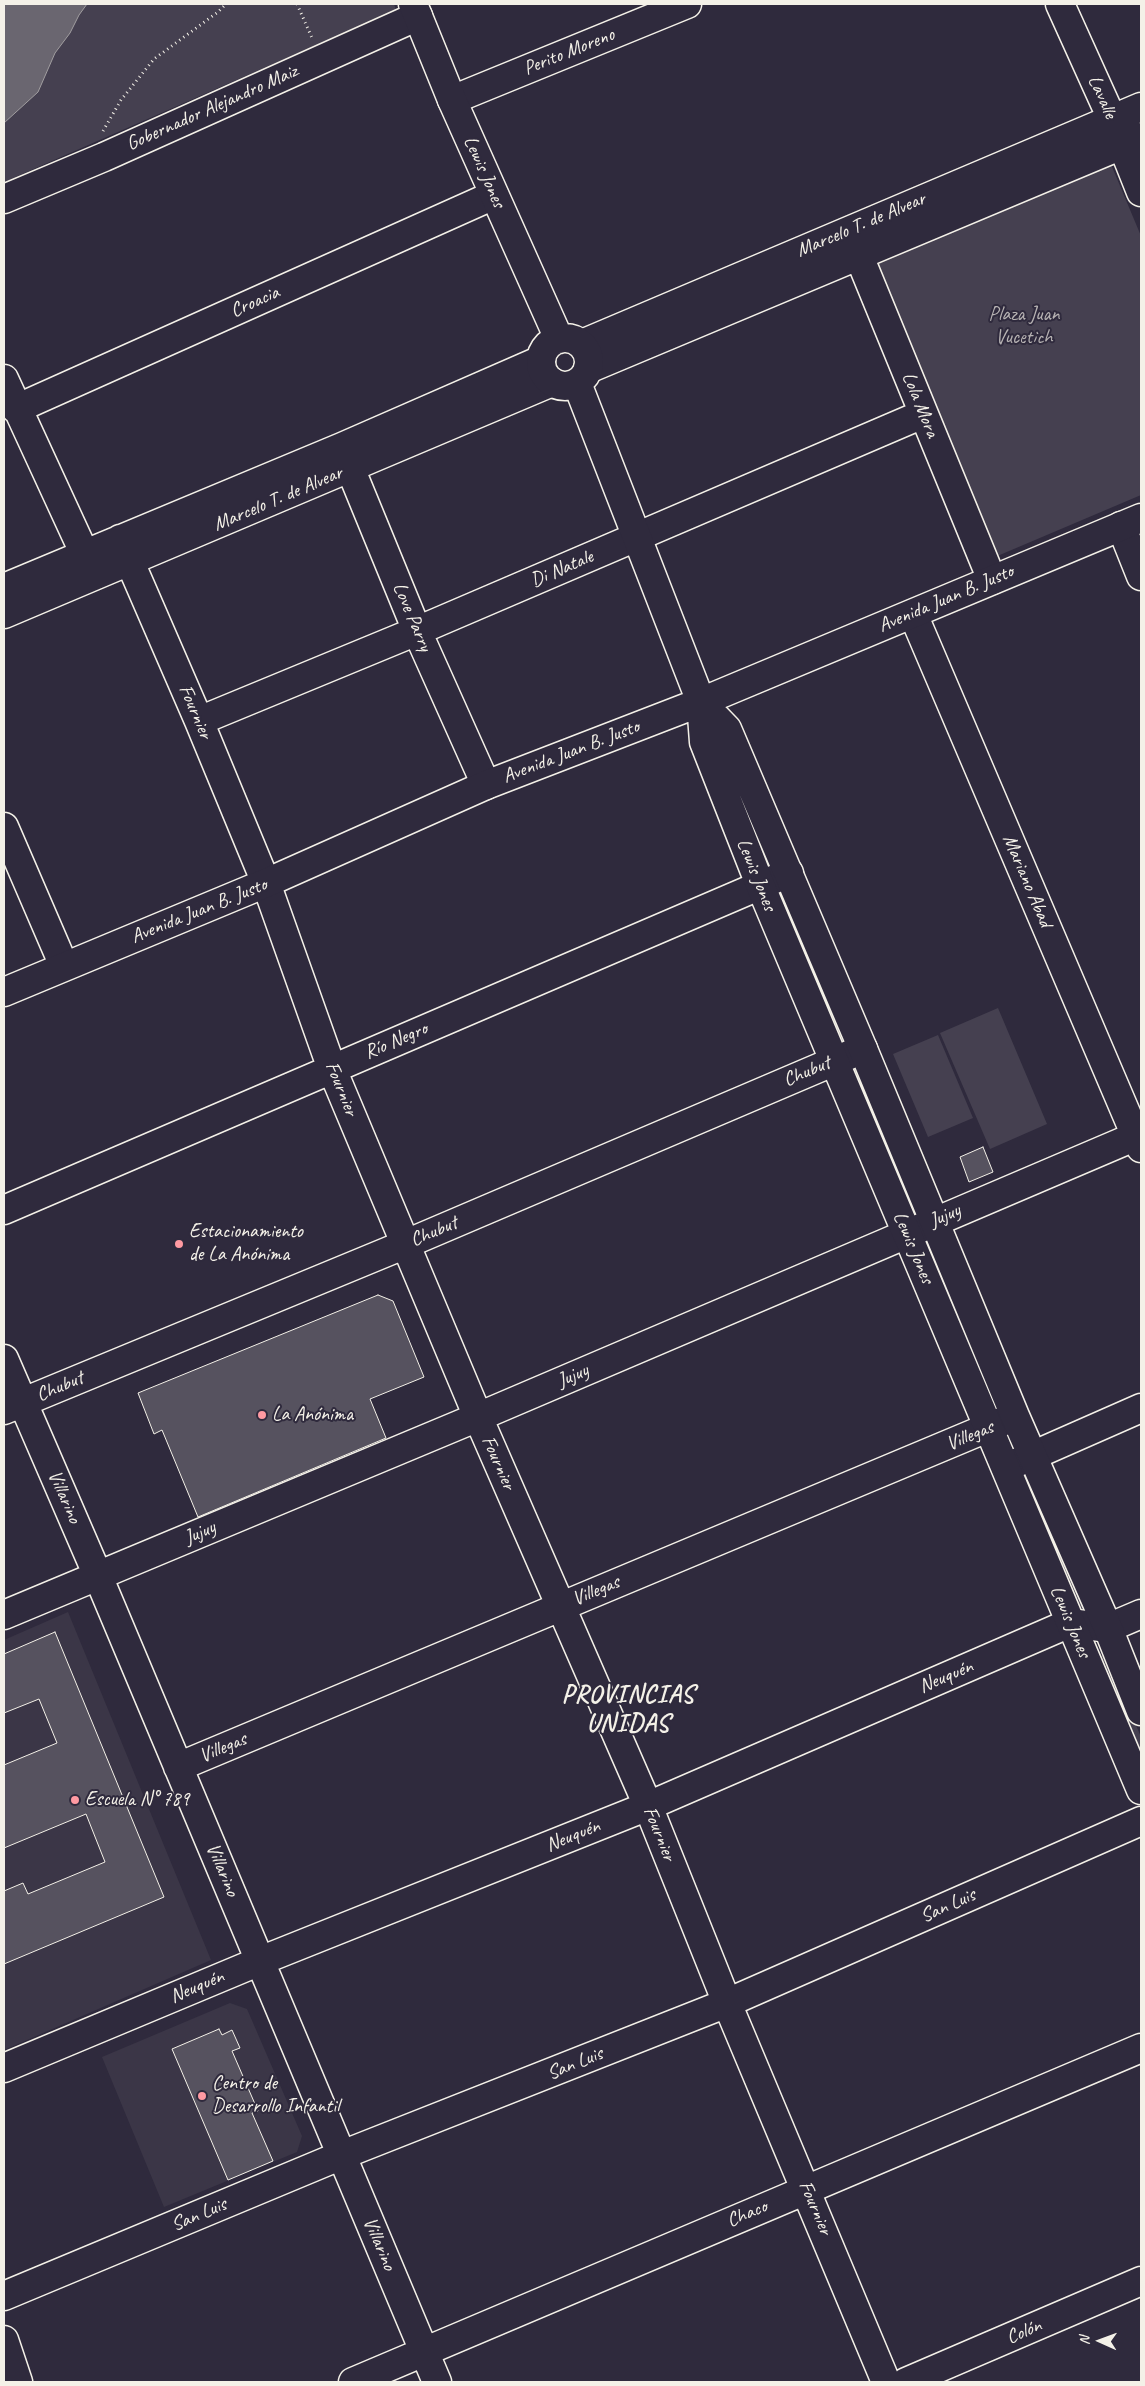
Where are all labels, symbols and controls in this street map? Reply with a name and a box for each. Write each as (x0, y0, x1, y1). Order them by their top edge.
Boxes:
street label: Perito Moreno (520, 23, 618, 81)
street label: Gobernador Alejandro Maiz (123, 60, 301, 156)
street label: Lavalle (1082, 72, 1122, 122)
street label: Lewis Jones (458, 132, 510, 212)
street label: Marcelo T. de Alvear (793, 187, 929, 263)
street label: Croacia (227, 281, 283, 323)
park label: Plaza Juan Vucetich (989, 303, 1059, 350)
street label: Lola Mora (896, 369, 944, 441)
street label: Marcelo T. de Alvear (210, 461, 346, 537)
street label: Di Natale (527, 545, 597, 593)
street label: Avenida Juan B. Justo (875, 560, 1017, 638)
street label: Love Parry (387, 579, 437, 655)
street label: Fournier (173, 681, 217, 743)
street label: Avenida Juan B. Justo (499, 715, 643, 789)
street label: Mariano Abad (997, 831, 1057, 931)
street label: Lewis Jones (731, 835, 781, 915)
street label: Avenida Juan B. Justo (128, 873, 270, 949)
street label: Río Negro (361, 1017, 431, 1065)
street label: Chubut (780, 1051, 834, 1093)
street label: Fournier (319, 1058, 363, 1120)
street label: Jujuy (926, 1199, 964, 1233)
street label: Lewis Jones (887, 1208, 939, 1288)
street label: Chubut (407, 1211, 461, 1253)
place label: Estacionamiento de La Anónima (189, 1220, 303, 1267)
marker: Estacionamiento de La Anónima (173, 1238, 185, 1250)
street label: Jujuy (554, 1359, 592, 1393)
street label: Chubut (33, 1366, 87, 1408)
place label: La Anónima (272, 1403, 353, 1427)
marker: La Anónima (256, 1409, 268, 1421)
street label: Villegas (943, 1415, 997, 1457)
street label: Fournier (475, 1432, 521, 1494)
street label: Villarino (42, 1467, 86, 1527)
street label: Jujuy (181, 1516, 219, 1550)
street label: Villegas (569, 1570, 623, 1612)
street label: Lewis Jones (1044, 1582, 1096, 1662)
street label: Neuquén (915, 1655, 977, 1699)
district label: PROVINCIAS UNIDAS (561, 1680, 695, 1739)
street label: Villegas (196, 1727, 250, 1769)
place label: Escuela N° 789 (85, 1788, 189, 1812)
marker: Escuela N° 789 (69, 1794, 81, 1806)
street label: Fournier (637, 1803, 681, 1865)
street label: Neuquén (542, 1814, 604, 1858)
street label: Villarino (200, 1840, 244, 1900)
street label: San Luis (917, 1883, 979, 1929)
street label: Neuquén (166, 1965, 228, 2009)
street label: San Luis (544, 2042, 606, 2086)
place label: Centro de Desarrollo Infantil (212, 2072, 339, 2119)
marker: Centro de Desarrollo Infantil (196, 2090, 208, 2102)
street label: Fournier (793, 2177, 837, 2239)
street label: San Luis (168, 2193, 230, 2237)
street label: Chaco (723, 2195, 771, 2233)
street label: Villarino (357, 2214, 401, 2274)
street label: Colón (1003, 2314, 1045, 2350)
north arrow (1075, 2316, 1125, 2366)
text: N (1076, 2336, 1093, 2345)

